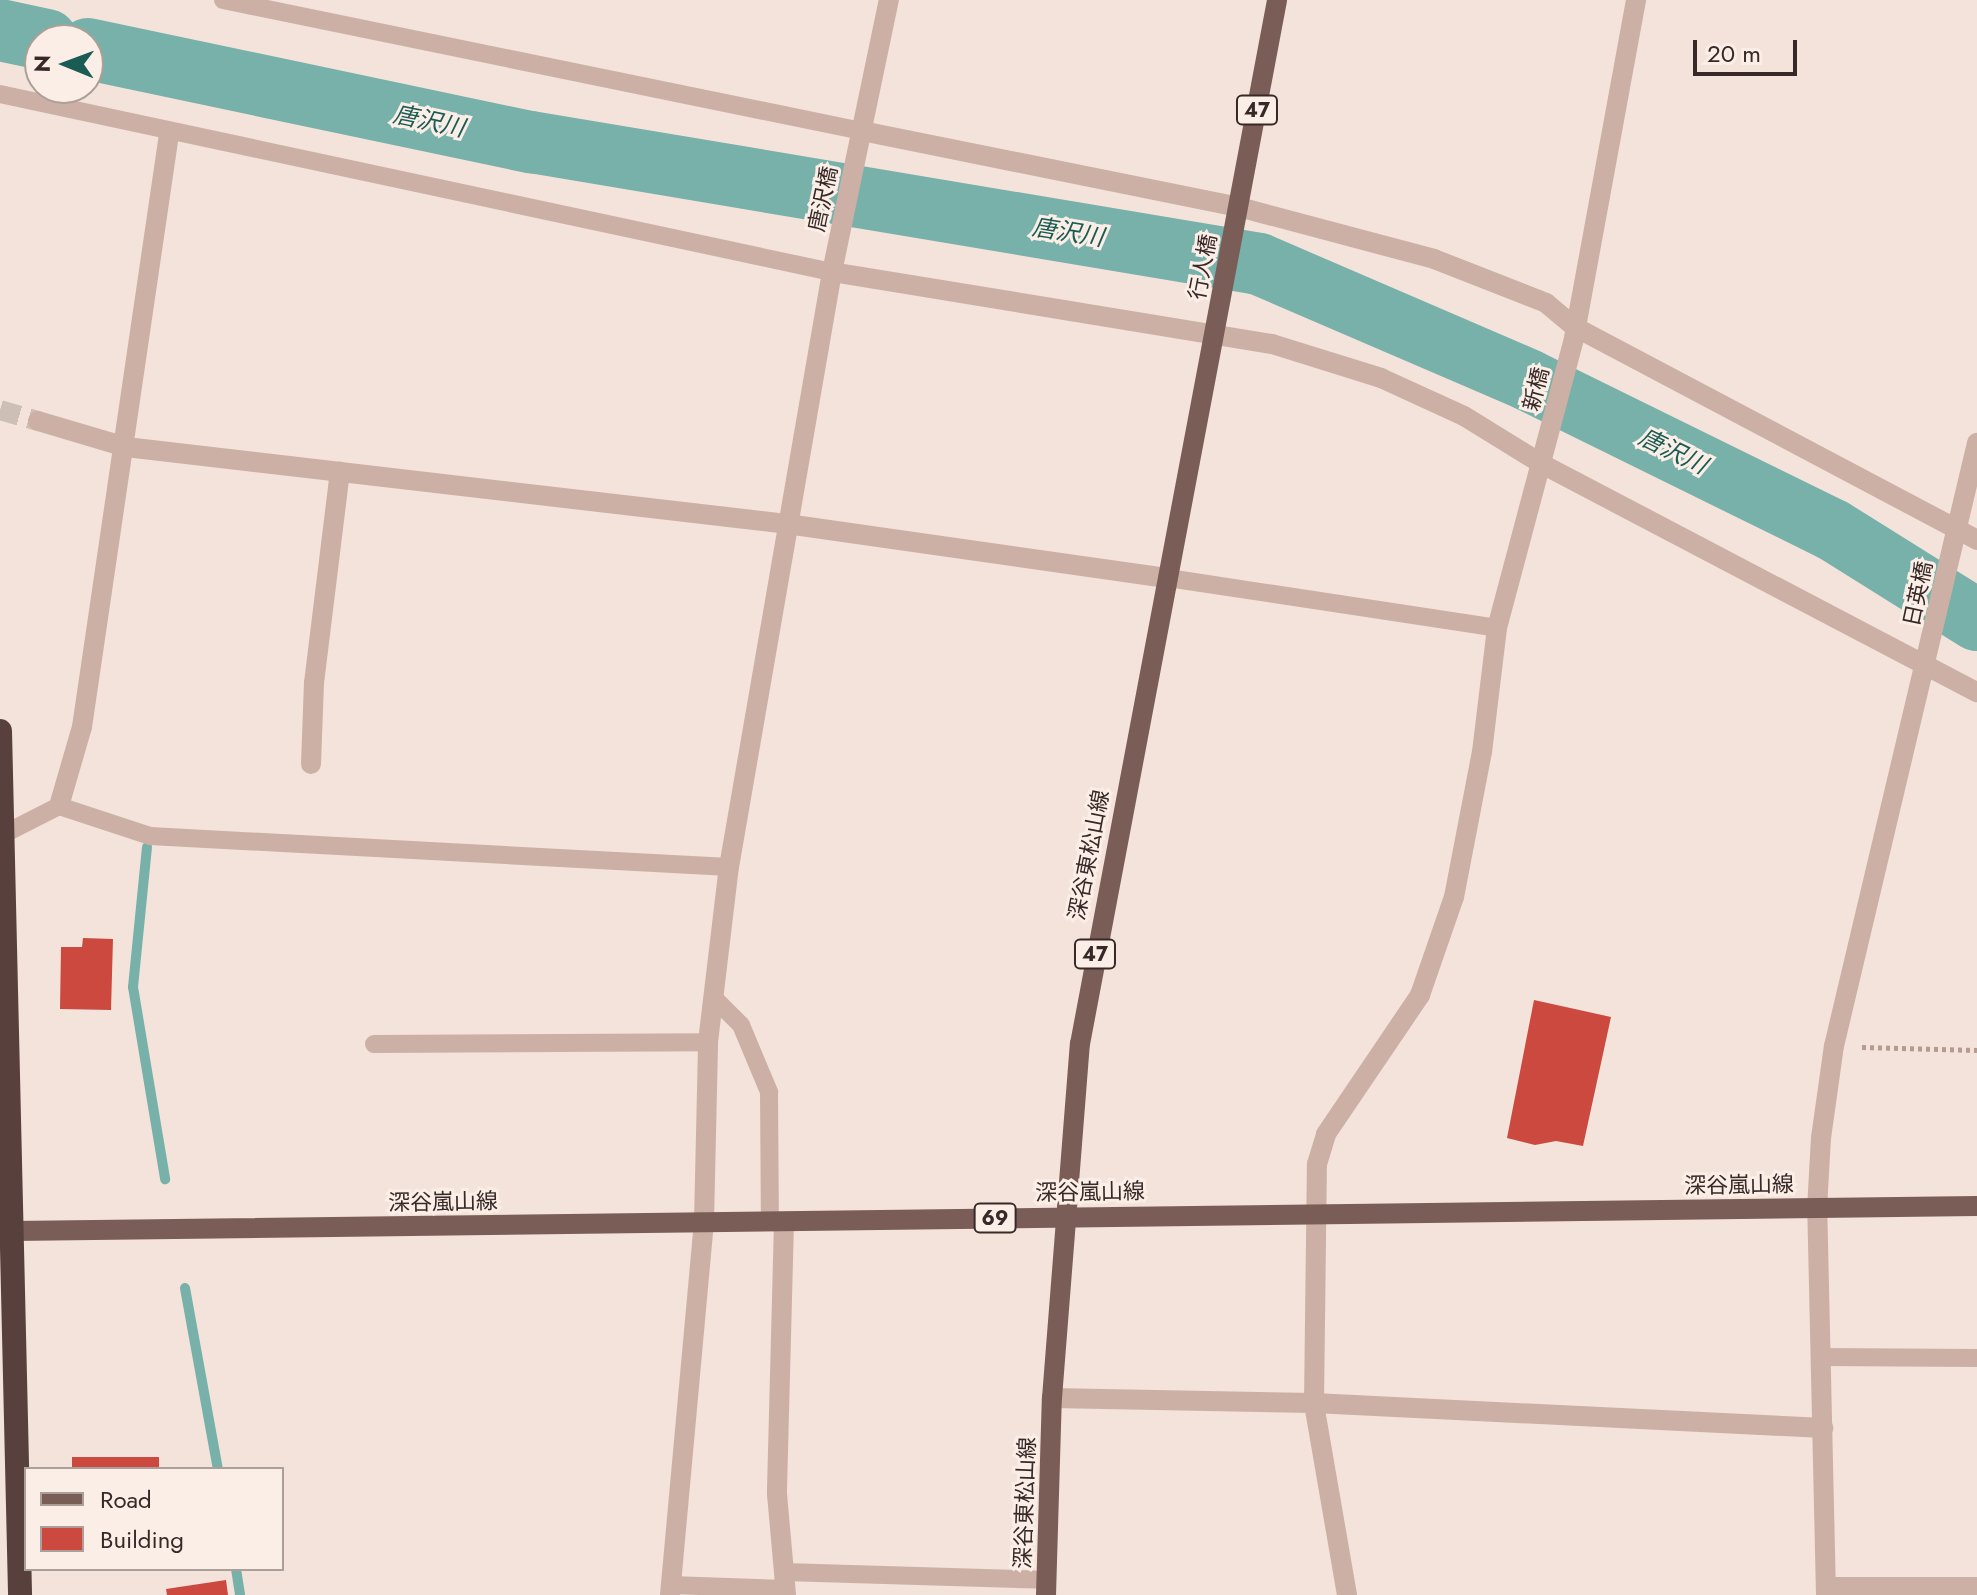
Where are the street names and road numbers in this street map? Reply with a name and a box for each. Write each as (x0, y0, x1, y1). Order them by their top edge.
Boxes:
road number: 47 (1235, 94, 1279, 126)
street label: 唐沢橋 (803, 164, 843, 234)
street label: 行人橋 (1184, 232, 1222, 302)
street label: 新橋 (1518, 364, 1554, 414)
street label: 日英橋 (1898, 559, 1938, 629)
street label: 深谷東松山線 (1063, 788, 1115, 922)
road number: 47 (1073, 938, 1117, 970)
street label: 深谷嵐山線 (1684, 1171, 1794, 1199)
street label: 深谷嵐山線 (1035, 1178, 1145, 1206)
street label: 深谷嵐山線 (388, 1188, 498, 1216)
road number: 69 (973, 1202, 1017, 1234)
street label: 深谷東松山線 (1010, 1437, 1040, 1569)

